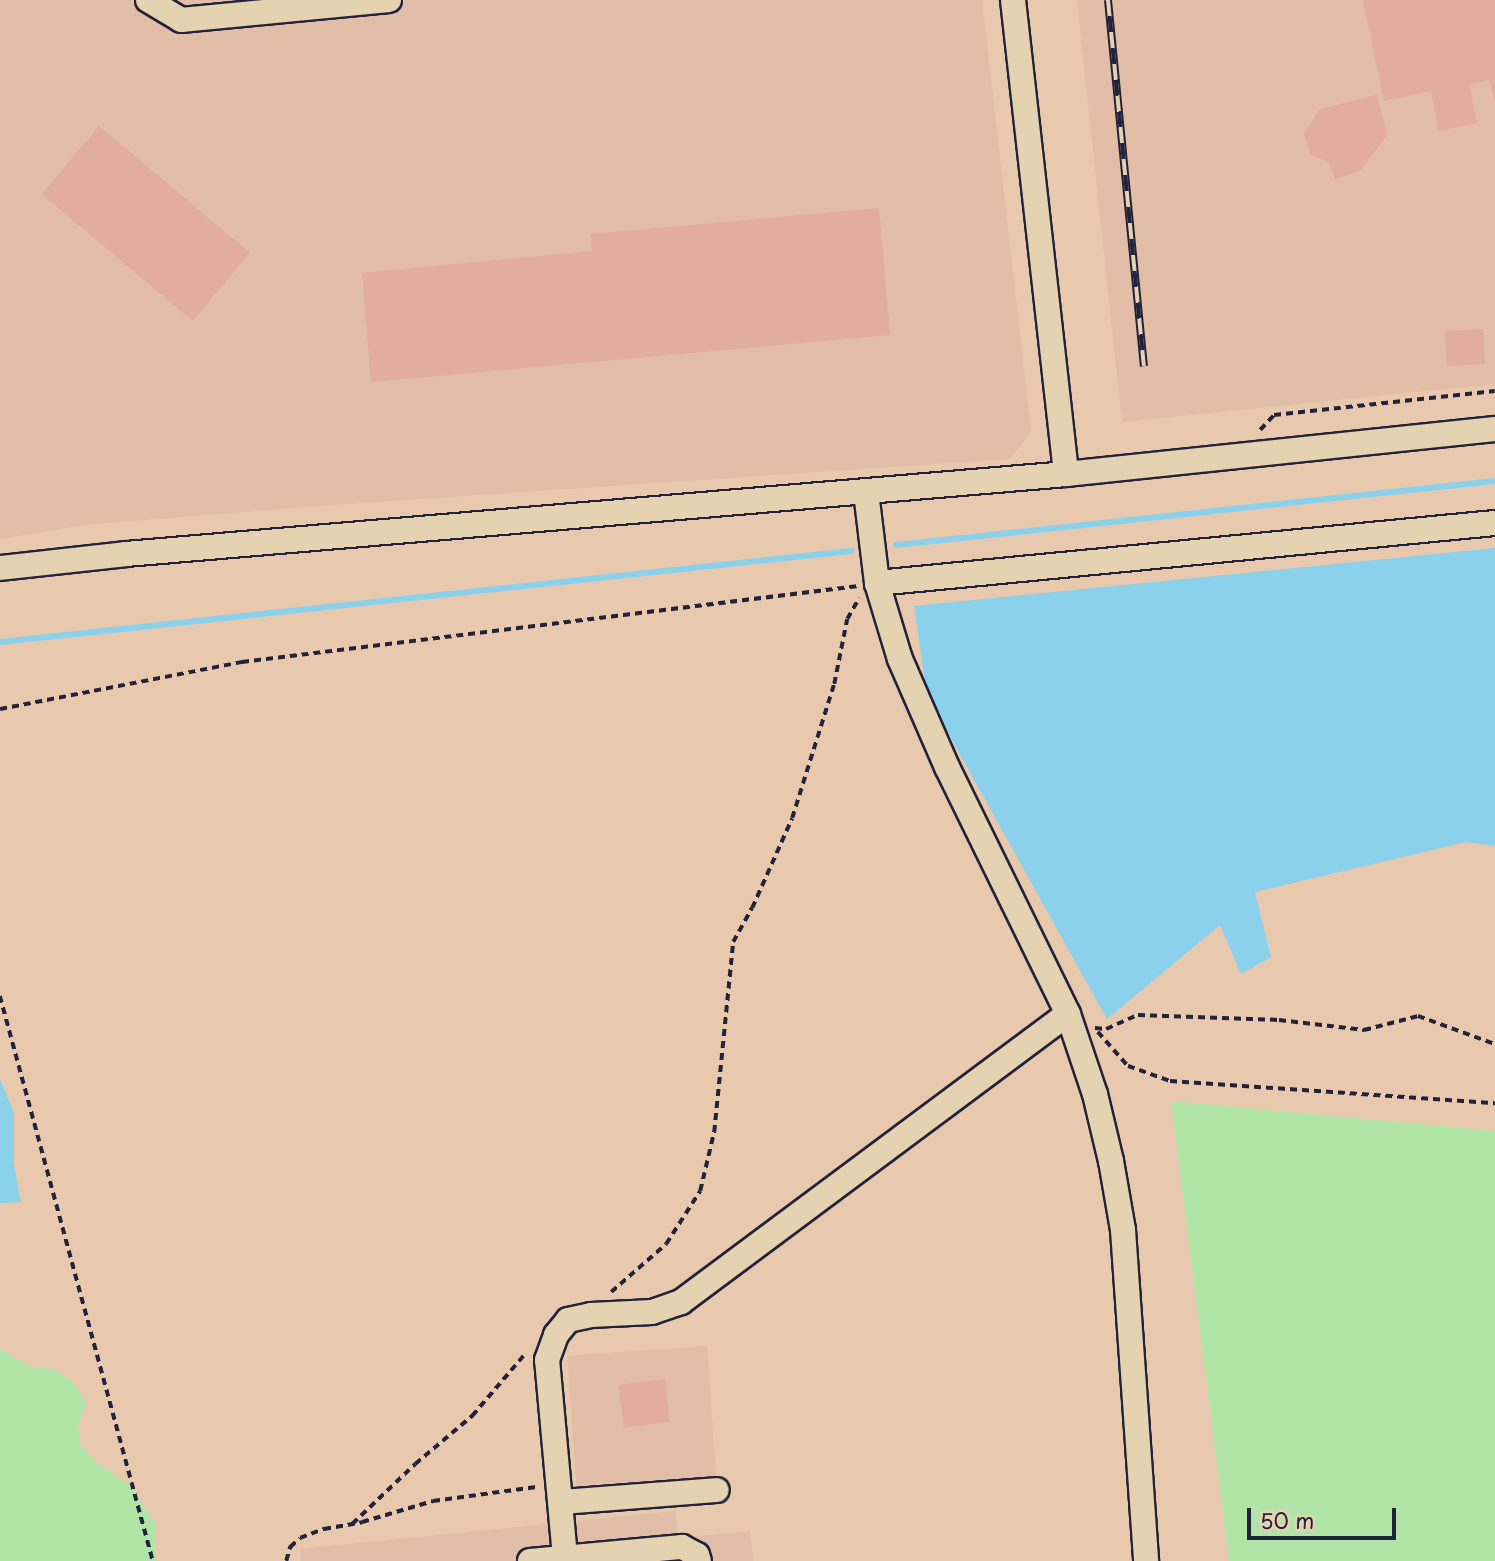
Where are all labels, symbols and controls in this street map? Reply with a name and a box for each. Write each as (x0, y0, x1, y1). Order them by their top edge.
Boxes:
scale bar (1250, 1494, 1399, 1538)
text: 50 m (1260, 1504, 1314, 1536)

